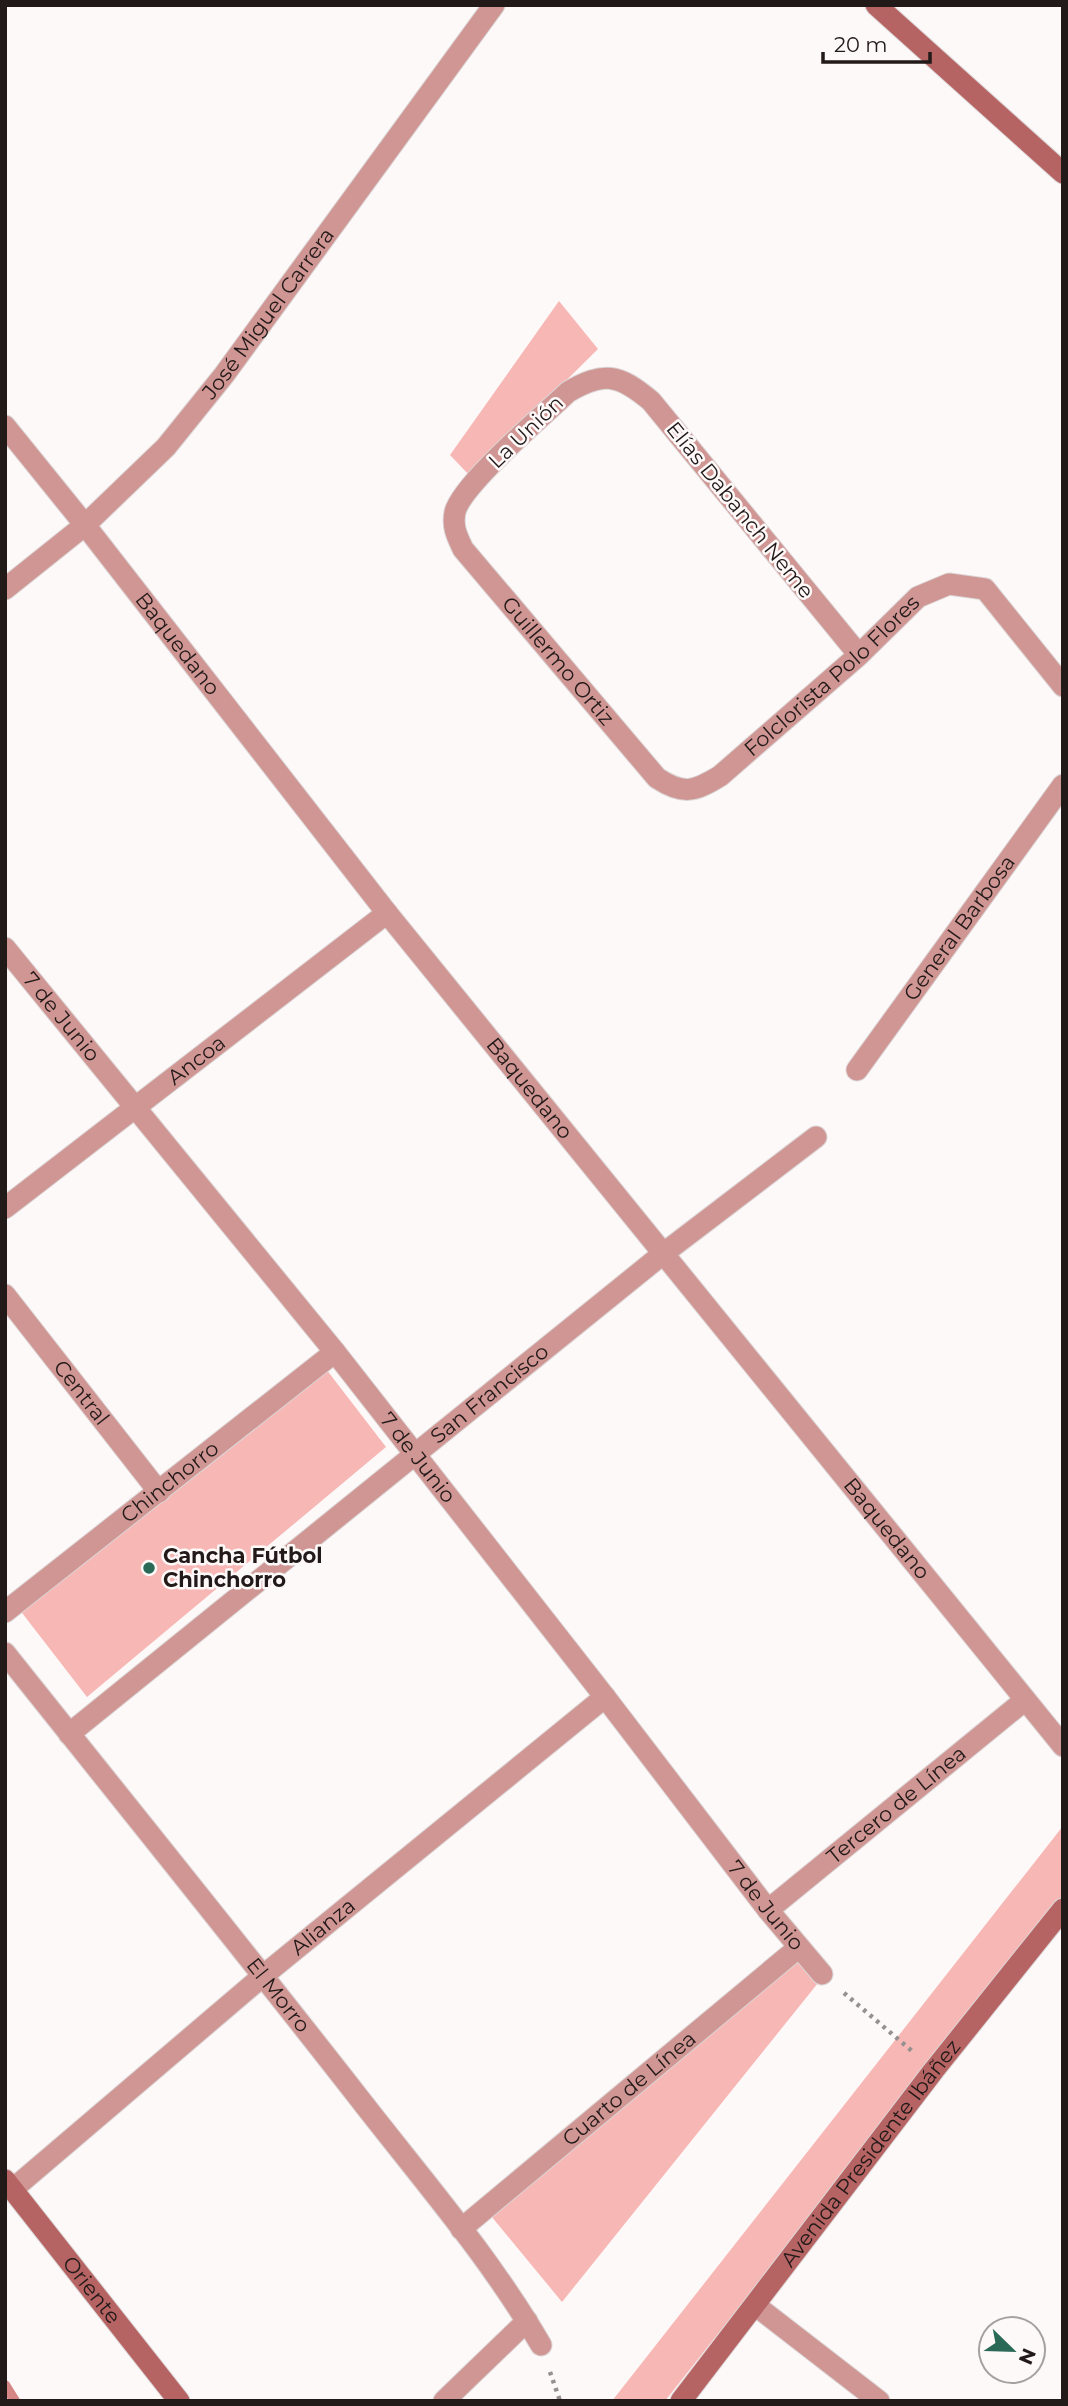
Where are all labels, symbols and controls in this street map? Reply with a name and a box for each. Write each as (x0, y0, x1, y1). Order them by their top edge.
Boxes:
scale bar (823, 21, 930, 65)
text: 20 m (834, 32, 888, 57)
street label: José Miguel Carrera (196, 223, 339, 405)
street label: La Unión (483, 390, 568, 473)
street label: Elías Dabanch Neme (661, 416, 819, 603)
street label: Baquedano (130, 587, 226, 700)
street label: Folclorista Polo Flores (739, 590, 924, 761)
street label: Guillermo Ortiz (497, 591, 620, 730)
street label: General Barbosa (898, 850, 1020, 1006)
street label: 7 de Junio (18, 967, 106, 1066)
street label: Ancoa (162, 1030, 230, 1090)
street label: Baquedano (481, 1032, 578, 1144)
street label: San Francisco (425, 1338, 554, 1449)
street label: Central (49, 1355, 115, 1430)
street label: 7 de Junio (375, 1407, 461, 1508)
street label: Chinchorro (116, 1435, 224, 1528)
street label: Baquedano (839, 1473, 936, 1584)
place label: Cancha Fútbol Chinchorro (163, 1543, 323, 1592)
marker: Cancha Fútbol Chinchorro (141, 1560, 157, 1576)
street label: Tercero de Línea (822, 1740, 971, 1869)
street label: 7 de Junio (723, 1855, 810, 1955)
street label: Alianza (285, 1893, 360, 1960)
street label: El Morro (242, 1953, 316, 2037)
street label: Cuarto de Línea (557, 2026, 701, 2151)
street label: Avenida Presidente Ibáñez (775, 2034, 965, 2271)
street label: Oriente (58, 2251, 126, 2329)
north arrow (977, 2315, 1047, 2385)
text: N (1014, 2345, 1041, 2368)

